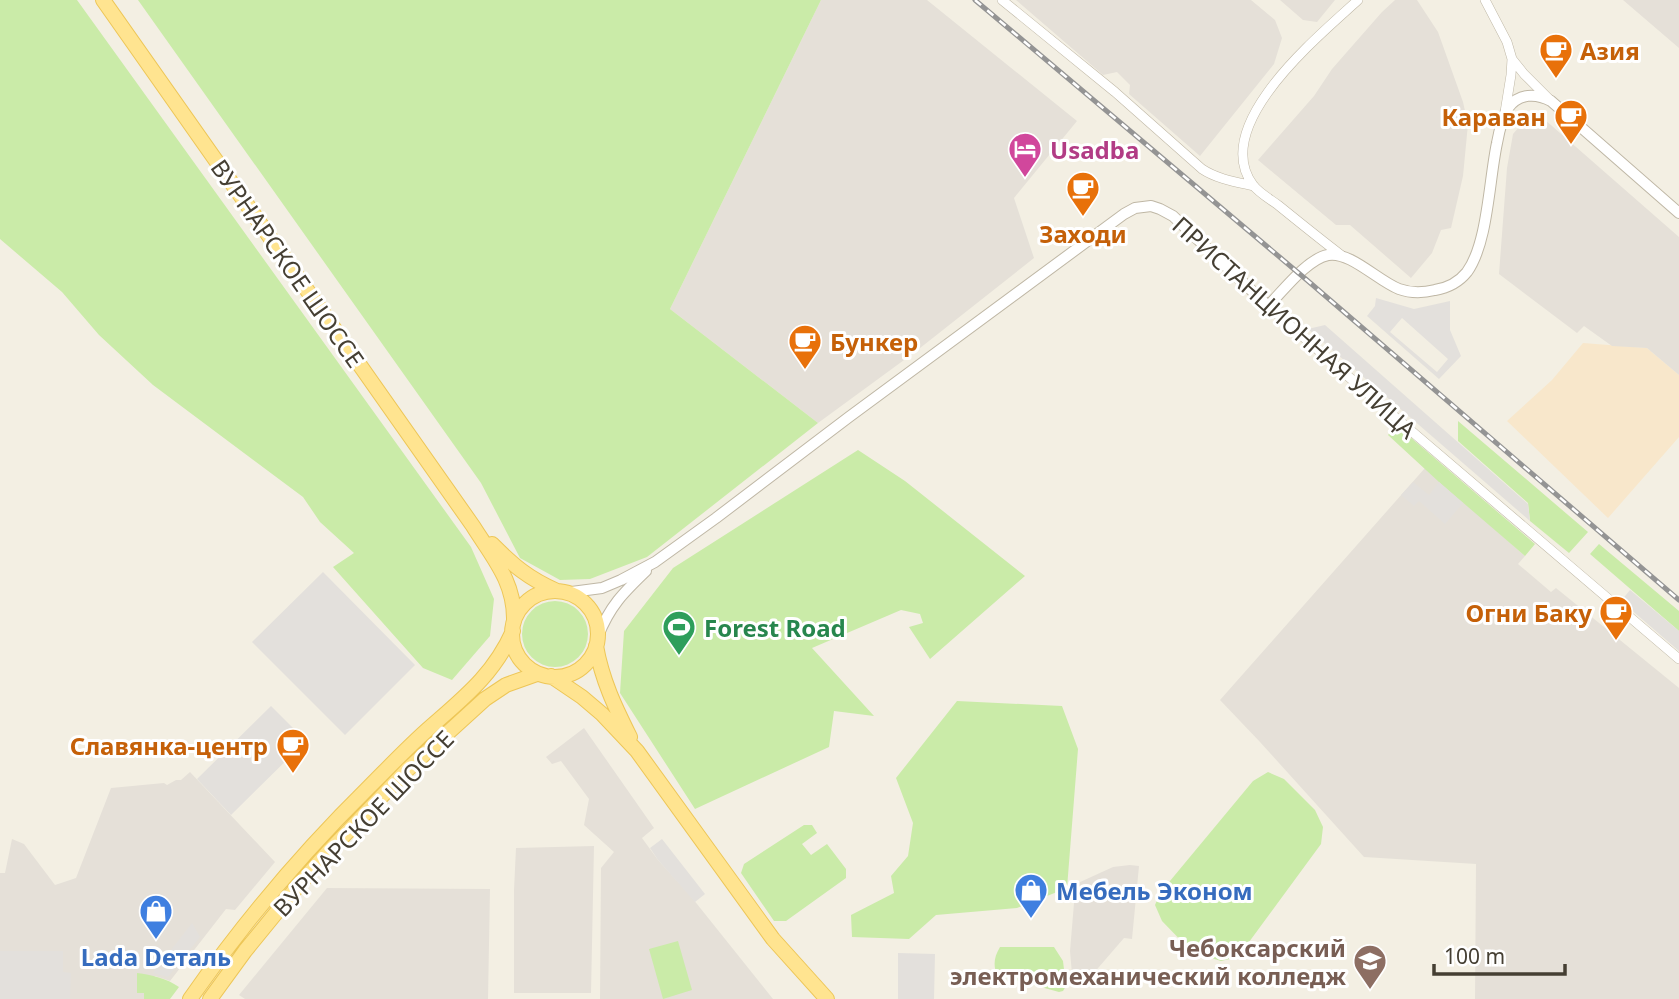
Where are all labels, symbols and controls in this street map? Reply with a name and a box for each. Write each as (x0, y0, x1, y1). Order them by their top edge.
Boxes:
cafe icon: Азия (1537, 31, 1575, 80)
place label: Азия (1580, 34, 1640, 67)
cafe icon: Караван (1552, 97, 1590, 146)
place label: Караван (1441, 100, 1546, 133)
hotel icon: Usadba (1006, 130, 1044, 179)
place label: Usadba (1050, 133, 1139, 166)
street label: ВУРНАРСКОЕ ШОССЕ (204, 152, 372, 374)
cafe icon: Заходи (1064, 169, 1102, 218)
street label: ПРИСТАНЦИОННАЯ УЛИЦА (1166, 208, 1425, 446)
place label: Заходи (1039, 217, 1127, 250)
cafe icon: Бункер (786, 322, 824, 371)
place label: Бункер (830, 325, 918, 358)
cafe icon: Огни Баку (1597, 593, 1635, 642)
place label: Огни Баку (1465, 596, 1592, 629)
sports icon: Forest Road (660, 608, 698, 657)
place label: Forest Road (704, 611, 846, 644)
street label: ВУРНАРСКОЕ ШОССЕ (265, 723, 461, 923)
cafe icon: Славянка-центр (274, 726, 312, 775)
place label: Славянка-центр (70, 729, 268, 762)
shop icon: Мебель Эконом (1012, 871, 1050, 920)
place label: Мебель Эконом (1056, 874, 1253, 907)
shop icon: Lada Dеталь (137, 892, 175, 941)
place label: Чебоксарский электромеханический колледж (950, 931, 1346, 992)
scale bar (1434, 932, 1565, 976)
place label: Lada Dеталь (81, 940, 231, 973)
school or university icon: Чебоксарский электромеханический колледж (1351, 942, 1389, 991)
text: 100 m (1444, 942, 1505, 970)

